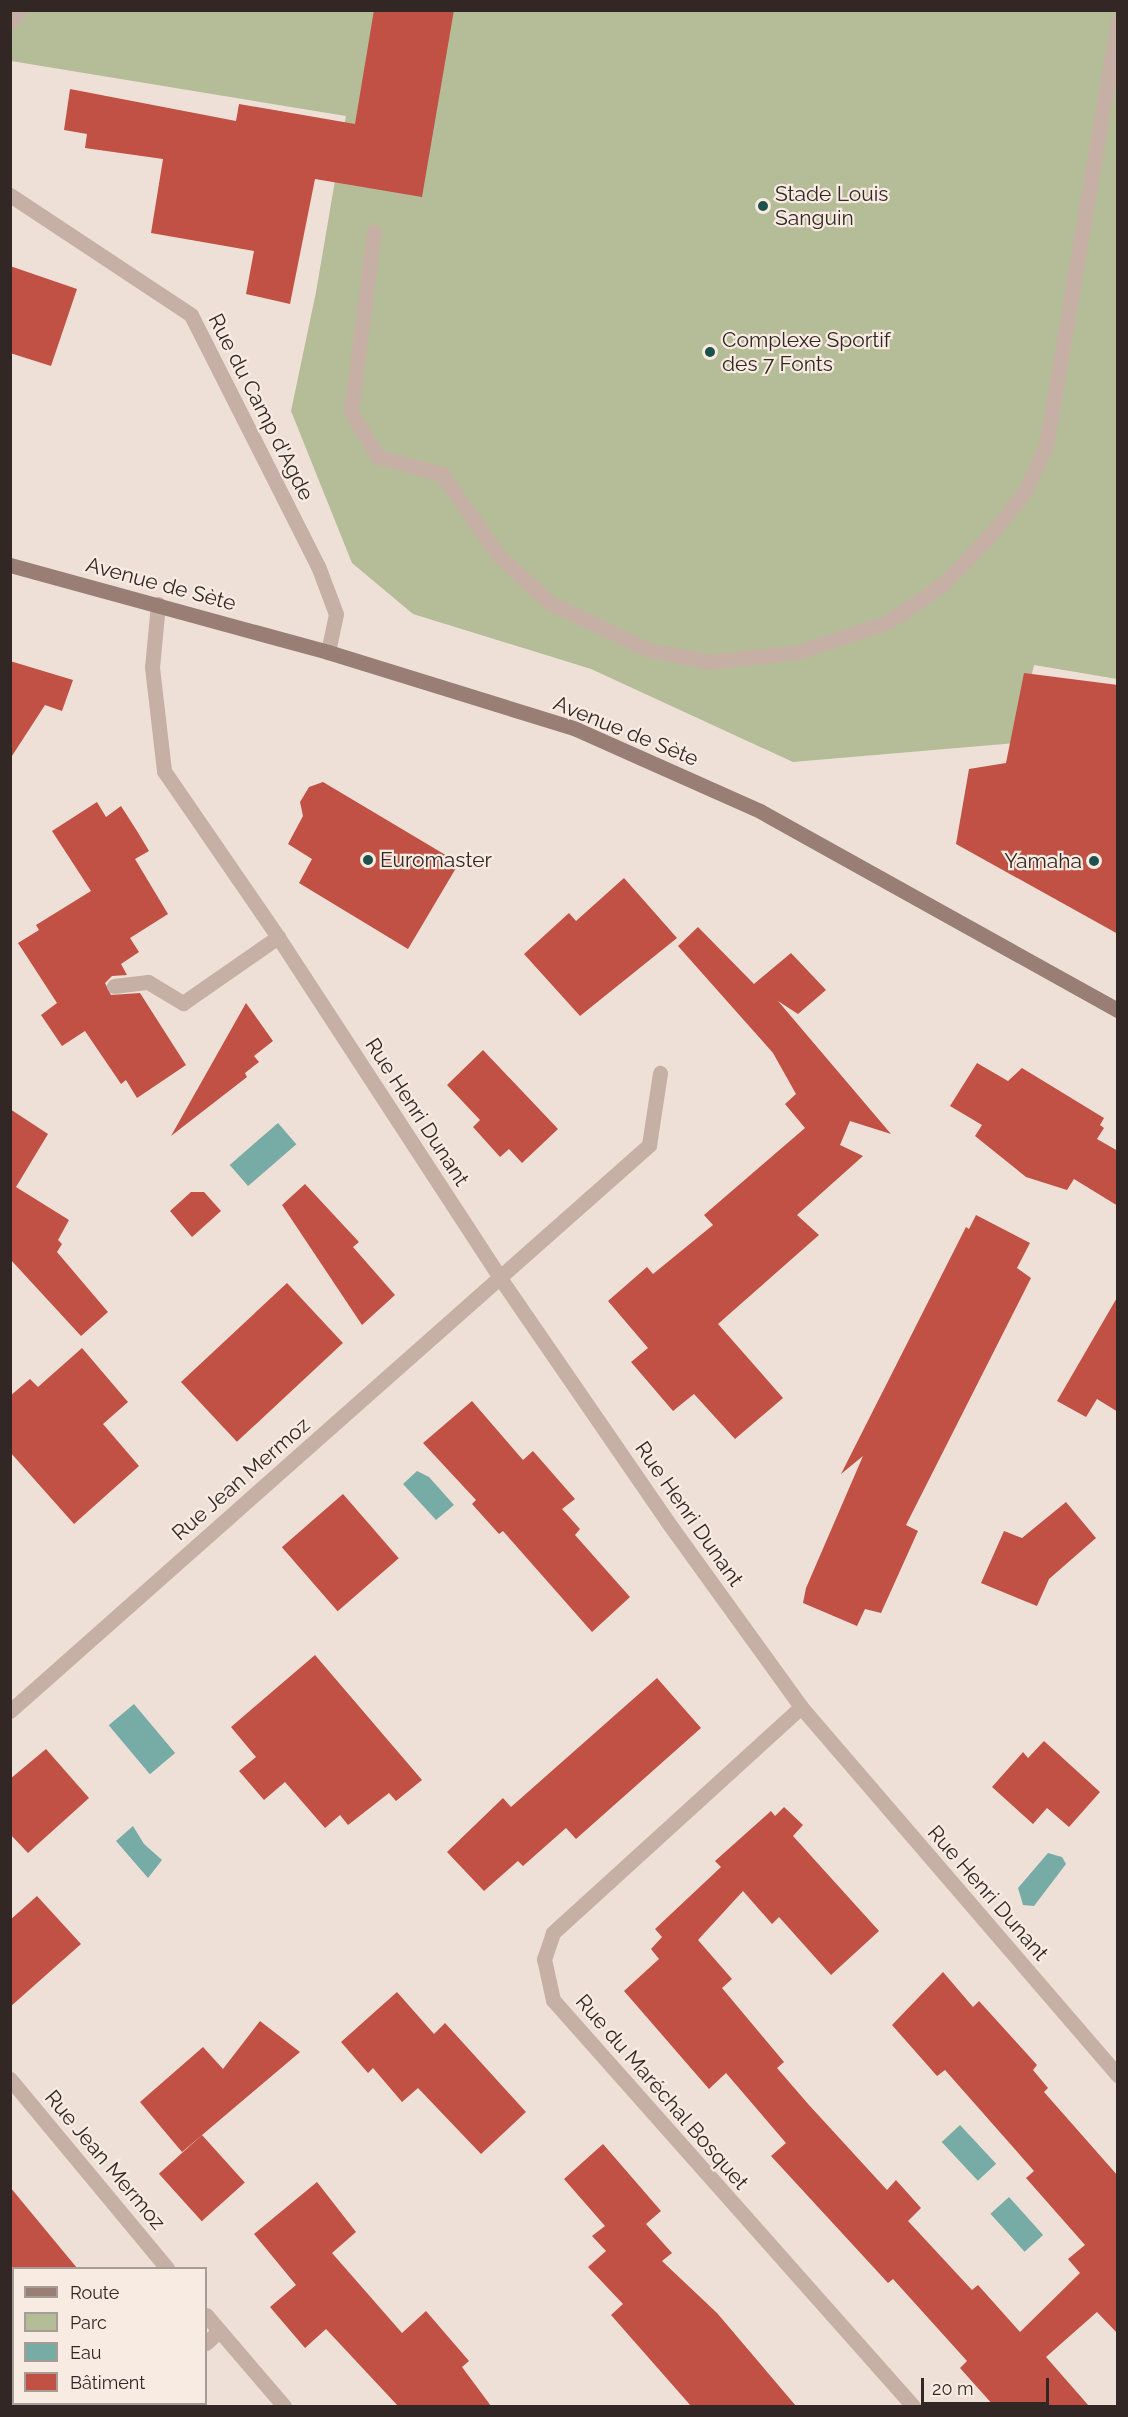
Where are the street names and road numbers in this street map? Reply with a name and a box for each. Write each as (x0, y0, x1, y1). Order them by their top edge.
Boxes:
street label: Rue du Camp d'Agde (203, 309, 319, 505)
street label: Avenue de Sète (83, 552, 239, 616)
street label: Avenue de Sète (550, 690, 702, 772)
street label: Rue Henri Dunant (360, 1033, 474, 1191)
street label: Rue Jean Mermoz (167, 1412, 315, 1546)
street label: Rue Henri Dunant (630, 1437, 748, 1591)
street label: Rue Henri Dunant (922, 1820, 1054, 1966)
street label: Rue du Maréchal Bosquet (570, 1989, 754, 2195)
street label: Rue Jean Mermoz (39, 2085, 171, 2235)

